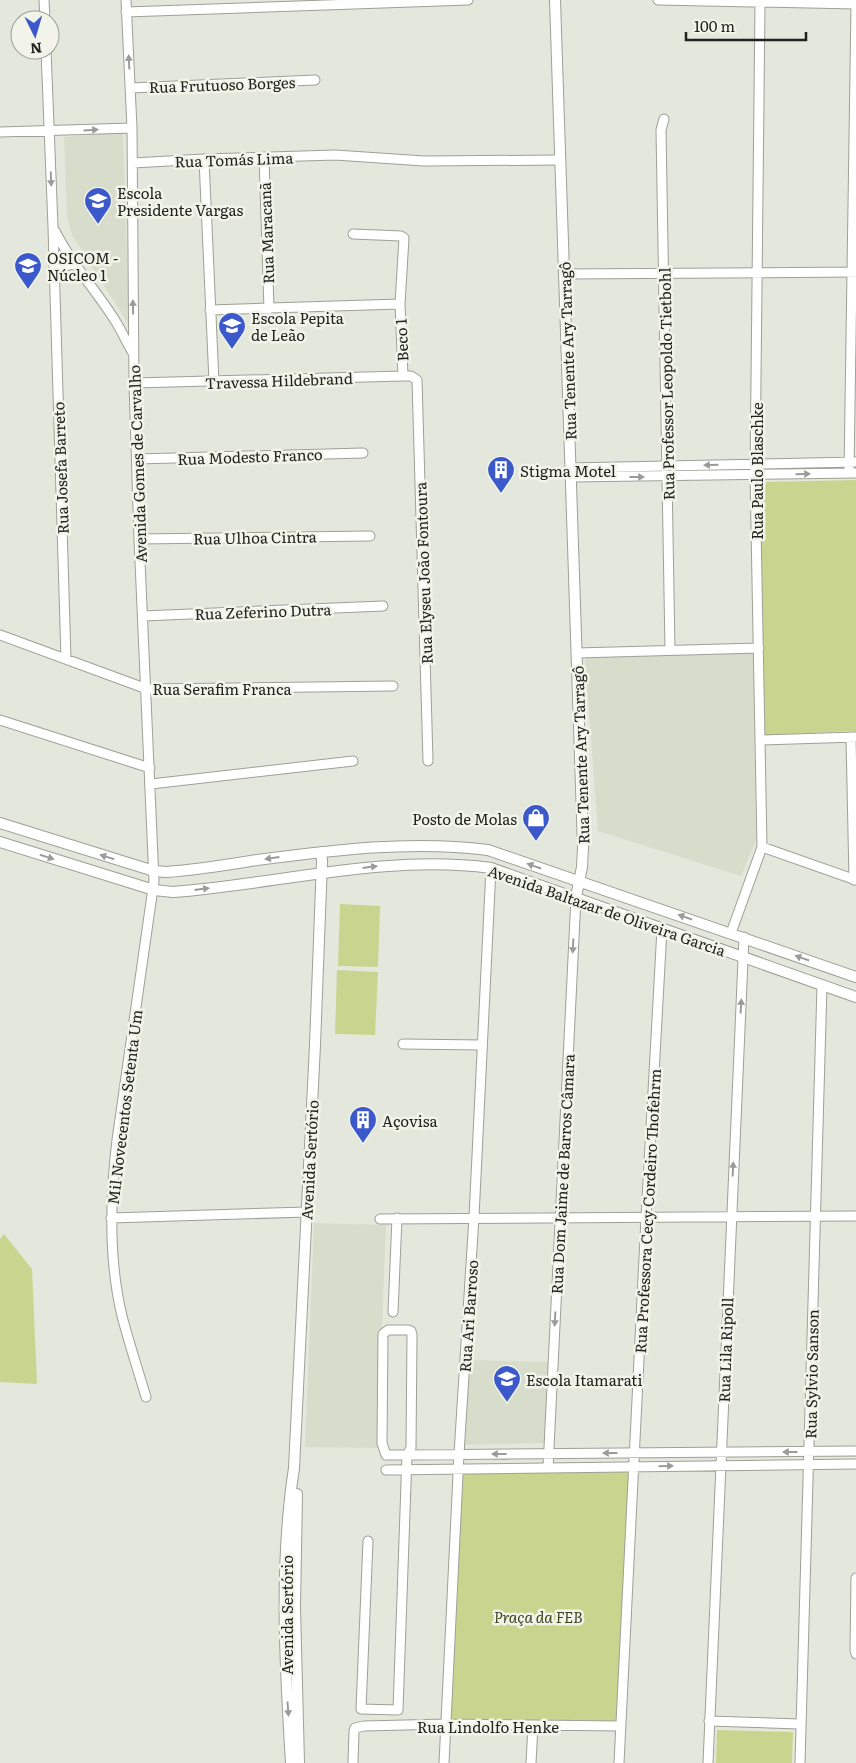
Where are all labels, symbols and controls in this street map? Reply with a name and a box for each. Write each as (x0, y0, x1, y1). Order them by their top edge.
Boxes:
north arrow (10, 10, 60, 60)
scale bar (686, 10, 806, 42)
text: 100 m (694, 14, 735, 37)
text: N (29, 38, 43, 59)
one-way arrow (124, 54, 132, 70)
street label: Rua Frutuoso Borges (148, 70, 296, 98)
one-way arrow (83, 125, 99, 133)
street label: Rua Tomás Lima (174, 145, 295, 173)
one-way arrow (48, 172, 56, 188)
place label: Escola Presidente Vargas (117, 181, 243, 221)
street label: Rua Maracanã (253, 181, 279, 284)
school or university icon: Escola Presidente Vargas (83, 186, 113, 225)
place label: OSICOM - Núcleo 1 (47, 246, 118, 286)
school or university icon: OSICOM - Núcleo 1 (13, 251, 43, 290)
street label: Rua Tenente Ary Tarragô (552, 261, 582, 441)
street label: Rua Professor Leopoldo Tietbohl (652, 267, 680, 501)
one-way arrow (129, 299, 137, 315)
place label: Escola Pepita de Leão (251, 306, 345, 346)
school or university icon: Escola Pepita de Leão (217, 311, 247, 350)
street label: Beco 1 (388, 318, 414, 362)
street label: Avenida Gomes de Carvalho (122, 364, 152, 563)
street label: Travessa Hildebrand (205, 366, 353, 394)
street label: Rua Josefa Barreto (46, 401, 74, 535)
street label: Rua Paulo Blaschke (745, 402, 768, 540)
street label: Rua Modesto Franco (177, 442, 323, 470)
building icon: Stigma Motel (486, 455, 516, 494)
place label: Stigma Motel (520, 459, 616, 482)
one-way arrow (703, 461, 719, 469)
one-way arrow (796, 470, 812, 478)
one-way arrow (629, 473, 645, 481)
street label: Rua Elyseu João Fontoura (408, 480, 438, 665)
street label: Rua Ulhoa Cintra (193, 524, 318, 550)
street label: Rua Zeferino Dutra (194, 597, 333, 625)
street label: Rua Tenente Ary Tarragô (565, 665, 595, 845)
street label: Rua Serafim Franca (153, 677, 292, 700)
shop icon: Posto de Molas (521, 803, 551, 842)
place label: Posto de Molas (412, 807, 517, 830)
one-way arrow (100, 852, 115, 860)
one-way arrow (39, 853, 54, 861)
one-way arrow (264, 855, 280, 863)
street label: Avenida Baltazar de Oliveira Garcia (485, 858, 730, 962)
one-way arrow (526, 861, 541, 869)
one-way arrow (362, 863, 378, 871)
one-way arrow (195, 885, 211, 893)
one-way arrow (677, 913, 692, 920)
one-way arrow (568, 938, 576, 954)
one-way arrow (794, 954, 809, 962)
one-way arrow (737, 998, 745, 1014)
street label: Mil Novecentos Setenta Um (101, 1008, 147, 1206)
street label: Rua Dom Jaime de Barros Câmara (544, 1052, 580, 1295)
street label: Rua Professora Cecy Cordeiro Thofehrm (628, 1068, 666, 1354)
street label: Avenida Sertório (294, 1099, 324, 1221)
building icon: Açovisa (348, 1105, 378, 1144)
place label: Açovisa (382, 1109, 439, 1132)
one-way arrow (730, 1160, 738, 1176)
street label: Rua Ari Barroso (453, 1259, 483, 1373)
street label: Rua Lila Ripoll (712, 1297, 738, 1403)
street label: Rua Sylvio Sanson (798, 1309, 824, 1439)
one-way arrow (551, 1311, 559, 1327)
school or university icon: Escola Itamarati (492, 1364, 522, 1403)
place label: Escola Itamarati (526, 1368, 642, 1391)
one-way arrow (782, 1448, 798, 1456)
one-way arrow (602, 1449, 618, 1457)
one-way arrow (491, 1450, 507, 1458)
one-way arrow (659, 1462, 675, 1470)
street label: Avenida Sertório (275, 1555, 298, 1675)
park label: Praça da FEB (494, 1605, 582, 1628)
one-way arrow (284, 1701, 292, 1717)
street label: Rua Lindolfo Henke (417, 1715, 559, 1738)

